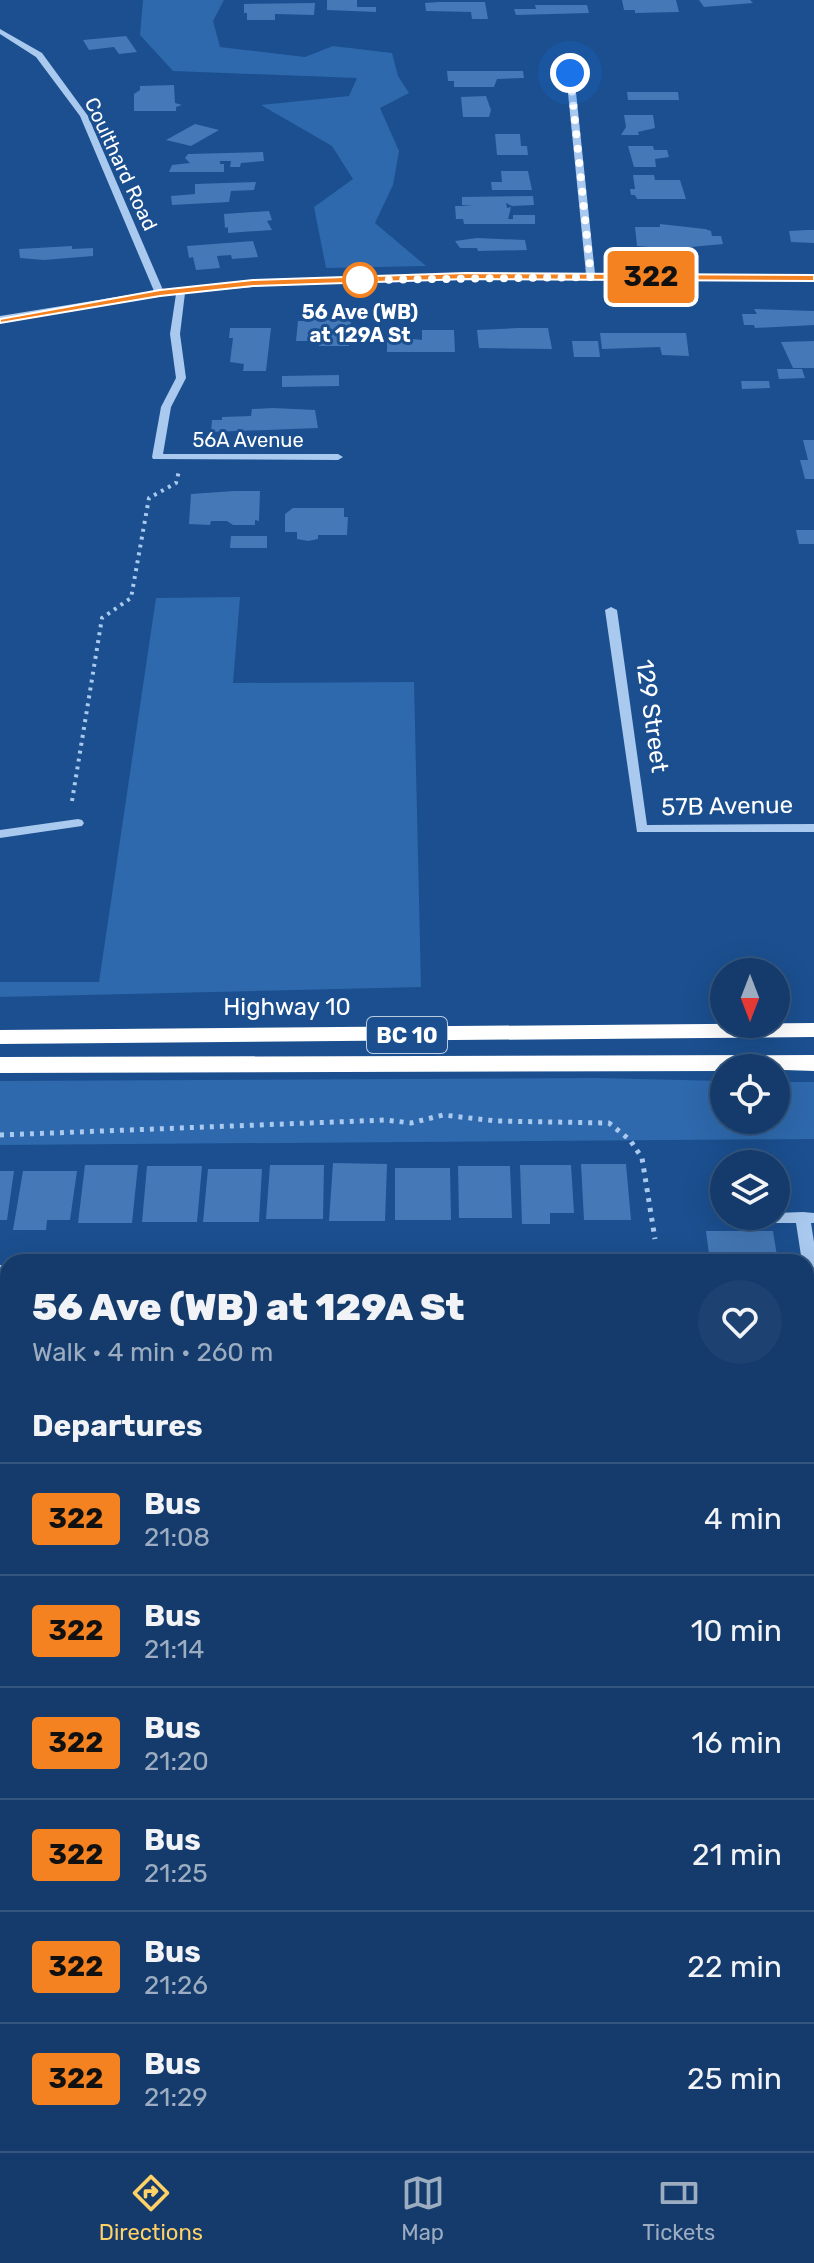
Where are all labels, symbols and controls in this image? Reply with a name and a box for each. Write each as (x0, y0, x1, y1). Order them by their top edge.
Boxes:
your location (550, 53, 590, 93)
street label: Coulthard Road (80, 94, 162, 234)
line badge: 322 (605, 251, 697, 303)
text: 322 (624, 260, 678, 293)
marker: 56 Ave (WB) at 129A St (343, 263, 377, 297)
place label: 56 Ave (WB) at 129A St (302, 300, 418, 347)
street label: 56A Avenue (192, 428, 304, 452)
street label: 129 Street (630, 658, 674, 774)
street label: 57B Avenue (661, 791, 793, 821)
north arrow (710, 958, 790, 1038)
map controls (710, 958, 790, 1230)
street label: Highway 10 (223, 993, 351, 1021)
road number: BC 10 (367, 1017, 447, 1053)
button: locate (710, 1054, 790, 1134)
button: layers (710, 1150, 790, 1230)
button: heart (698, 1280, 782, 1364)
text: 56 Ave (WB) at 129A St (32, 1284, 465, 1330)
text: Walk · 4 min · 260 m (32, 1337, 273, 1368)
text: Departures (32, 1408, 203, 1444)
text: Bus (144, 1486, 201, 1522)
text: 4 min (704, 1501, 782, 1537)
text: 322 (49, 1502, 103, 1535)
text: 21:08 (144, 1522, 210, 1553)
text: Bus (144, 1598, 201, 1634)
text: 10 min (691, 1613, 782, 1649)
text: 322 (49, 1614, 103, 1647)
text: 21:14 (144, 1634, 204, 1665)
text: Bus (144, 1710, 201, 1746)
text: 16 min (692, 1725, 782, 1761)
text: 322 (49, 1726, 103, 1759)
text: 21:20 (144, 1746, 209, 1777)
text: Bus (144, 1822, 201, 1858)
text: 21 min (692, 1837, 782, 1873)
text: 322 (49, 1838, 103, 1871)
text: 21:25 (144, 1858, 208, 1889)
text: Bus (144, 1934, 201, 1970)
text: 22 min (687, 1949, 782, 1985)
text: 322 (49, 1950, 103, 1983)
text: 21:26 (144, 1970, 208, 2001)
text: Bus (144, 2046, 201, 2082)
text: 25 min (687, 2061, 782, 2097)
text: 322 (49, 2062, 103, 2095)
text: 21:29 (144, 2082, 208, 2113)
tab: Directions (99, 2171, 203, 2246)
tab: Map (401, 2171, 445, 2246)
tab: Tickets (642, 2171, 715, 2246)

